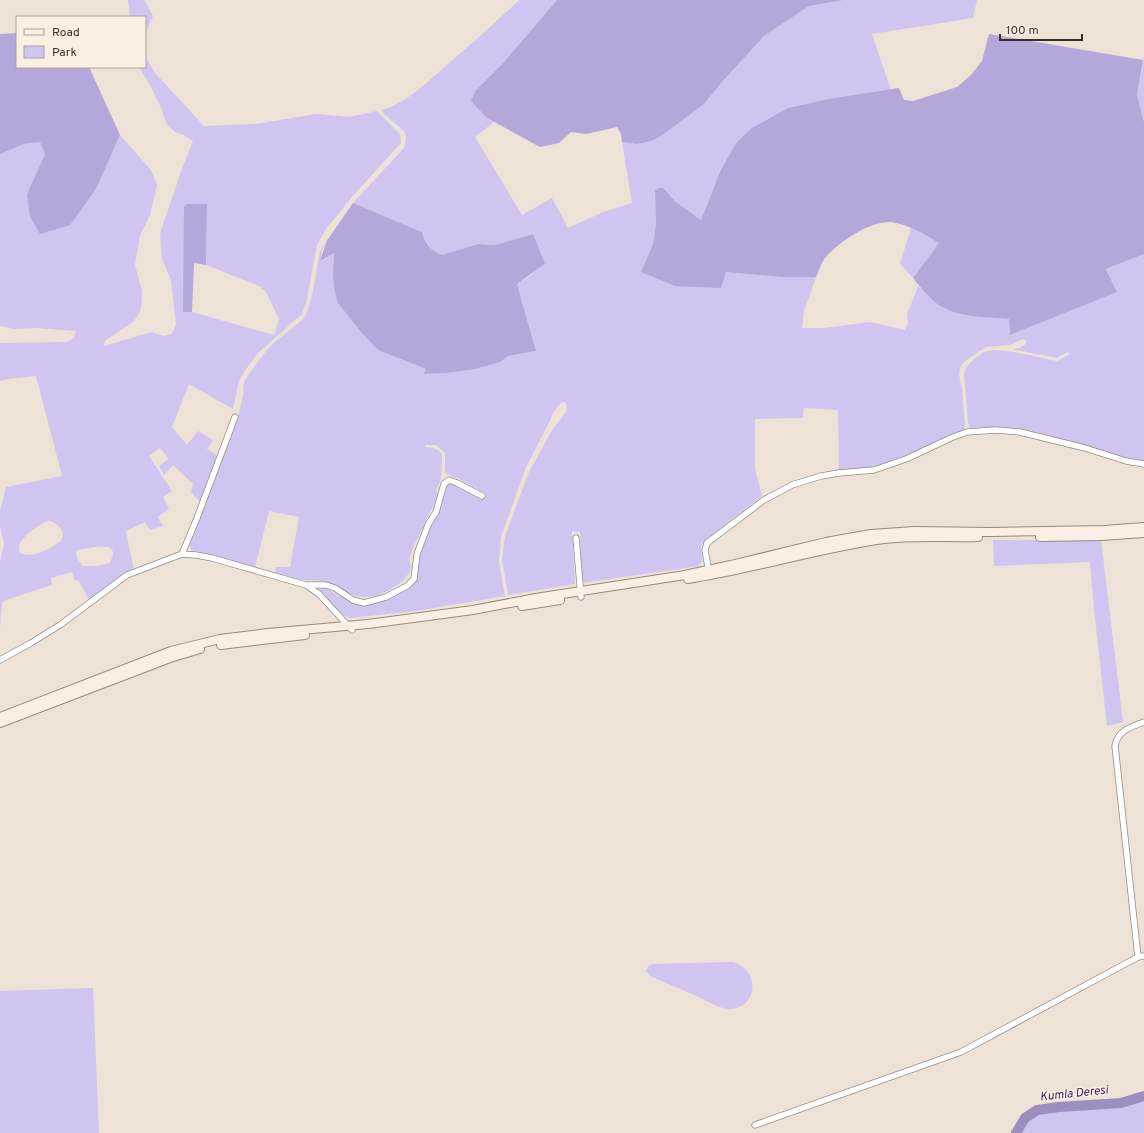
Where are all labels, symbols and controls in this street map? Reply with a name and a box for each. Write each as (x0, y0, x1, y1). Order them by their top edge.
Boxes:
legend (16, 16, 146, 68)
scale bar (1000, 16, 1082, 42)
text: 100 m (1006, 23, 1039, 39)
text: Road (52, 25, 80, 41)
text: Park (52, 45, 77, 61)
water label: Kumla Deresi (1039, 1082, 1110, 1106)

